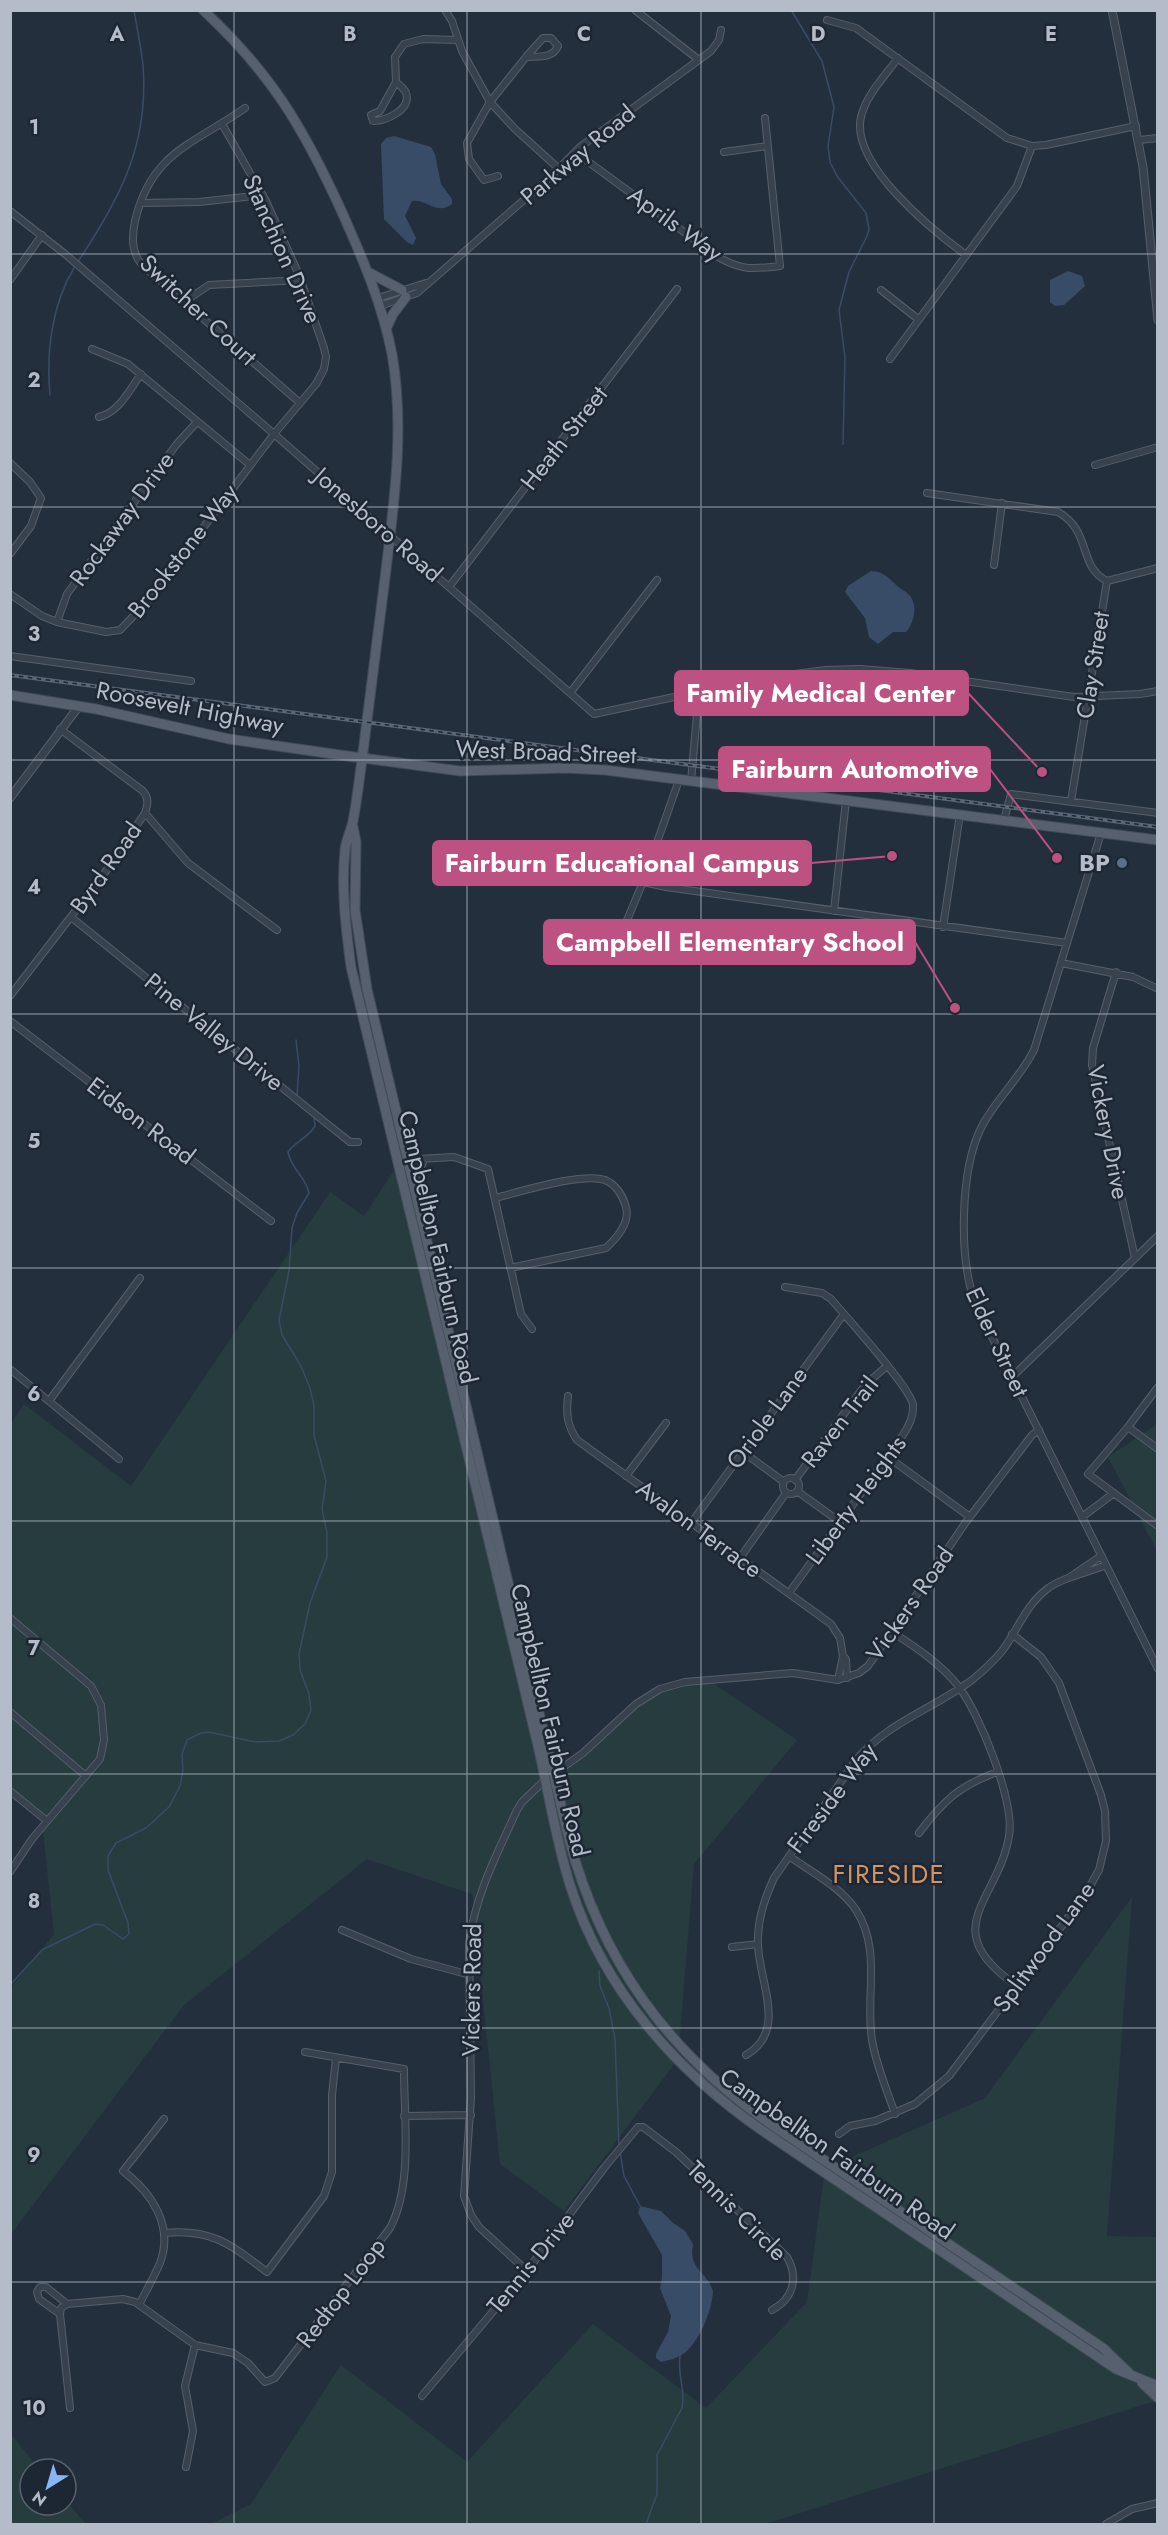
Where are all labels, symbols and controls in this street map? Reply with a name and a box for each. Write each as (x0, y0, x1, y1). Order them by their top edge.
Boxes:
text: A (109, 20, 125, 49)
text: B (343, 20, 357, 49)
text: C (577, 20, 591, 49)
text: D (811, 20, 825, 49)
text: E (1045, 20, 1057, 49)
street label: Parkway Road (513, 96, 643, 213)
text: 1 (29, 113, 39, 142)
street label: Stanchion Drive (234, 169, 331, 329)
street label: Aprils Way (621, 177, 730, 270)
street label: Switcher Court (132, 246, 265, 374)
text: 2 (27, 366, 41, 395)
street label: Heath Street (512, 378, 616, 497)
street label: Rockaway Drive (61, 444, 182, 593)
street label: Jonesboro Road (304, 457, 450, 590)
street label: Brookstone Way (119, 476, 247, 625)
street label: Clay Street (1067, 608, 1118, 721)
text: 3 (28, 620, 40, 649)
callout: Family Medical Center (675, 671, 968, 715)
street label: Roosevelt Highway (93, 672, 287, 743)
text: Family Medical Center (686, 674, 956, 712)
street label: West Broad Street (455, 731, 637, 772)
callout: Fairburn Automotive (719, 747, 990, 791)
text: Fairburn Automotive (731, 750, 979, 788)
street label: Byrd Road (61, 815, 150, 921)
callout: Fairburn Educational Campus (433, 841, 811, 885)
text: Fairburn Educational Campus (445, 844, 799, 882)
place label: BP (1079, 845, 1110, 880)
marker: BP (1115, 856, 1129, 870)
text: 4 (27, 873, 41, 902)
callout: Campbell Elementary School (544, 920, 915, 964)
text: Campbell Elementary School (556, 923, 904, 961)
street label: Pine Valley Drive (137, 964, 292, 1099)
street label: Vickery Drive (1078, 1062, 1139, 1202)
street label: Eidson Road (80, 1068, 203, 1173)
street label: Campbellton Fairburn Road (390, 1107, 487, 1387)
text: 5 (28, 1127, 41, 1156)
street label: Elder Street (957, 1281, 1038, 1403)
street label: Oriole Lane (717, 1359, 816, 1476)
street label: Raven Trail (793, 1368, 887, 1475)
text: 6 (27, 1380, 41, 1409)
street label: Liberty Heights (797, 1428, 915, 1572)
street label: Avalon Terrace (629, 1471, 770, 1586)
street label: Vickers Road (857, 1539, 962, 1668)
street label: Campbellton Fairburn Road (502, 1580, 599, 1860)
text: 7 (28, 1634, 41, 1663)
street label: Fireside Way (778, 1735, 885, 1861)
district label: FIRESIDE (833, 1855, 945, 1893)
street label: Splitwood Lane (984, 1874, 1103, 2020)
text: 8 (28, 1887, 40, 1916)
street label: Vickers Road (453, 1923, 490, 2057)
street label: Campbellton Fairburn Road (713, 2059, 962, 2248)
text: 9 (27, 2141, 41, 2170)
street label: Tennis Circle (679, 2153, 795, 2269)
street label: Tennis Drive (478, 2204, 583, 2321)
street label: Redtop Loop (288, 2230, 394, 2355)
text: 10 (22, 2394, 46, 2423)
north arrow (18, 2457, 78, 2517)
text: N (27, 2486, 51, 2512)

